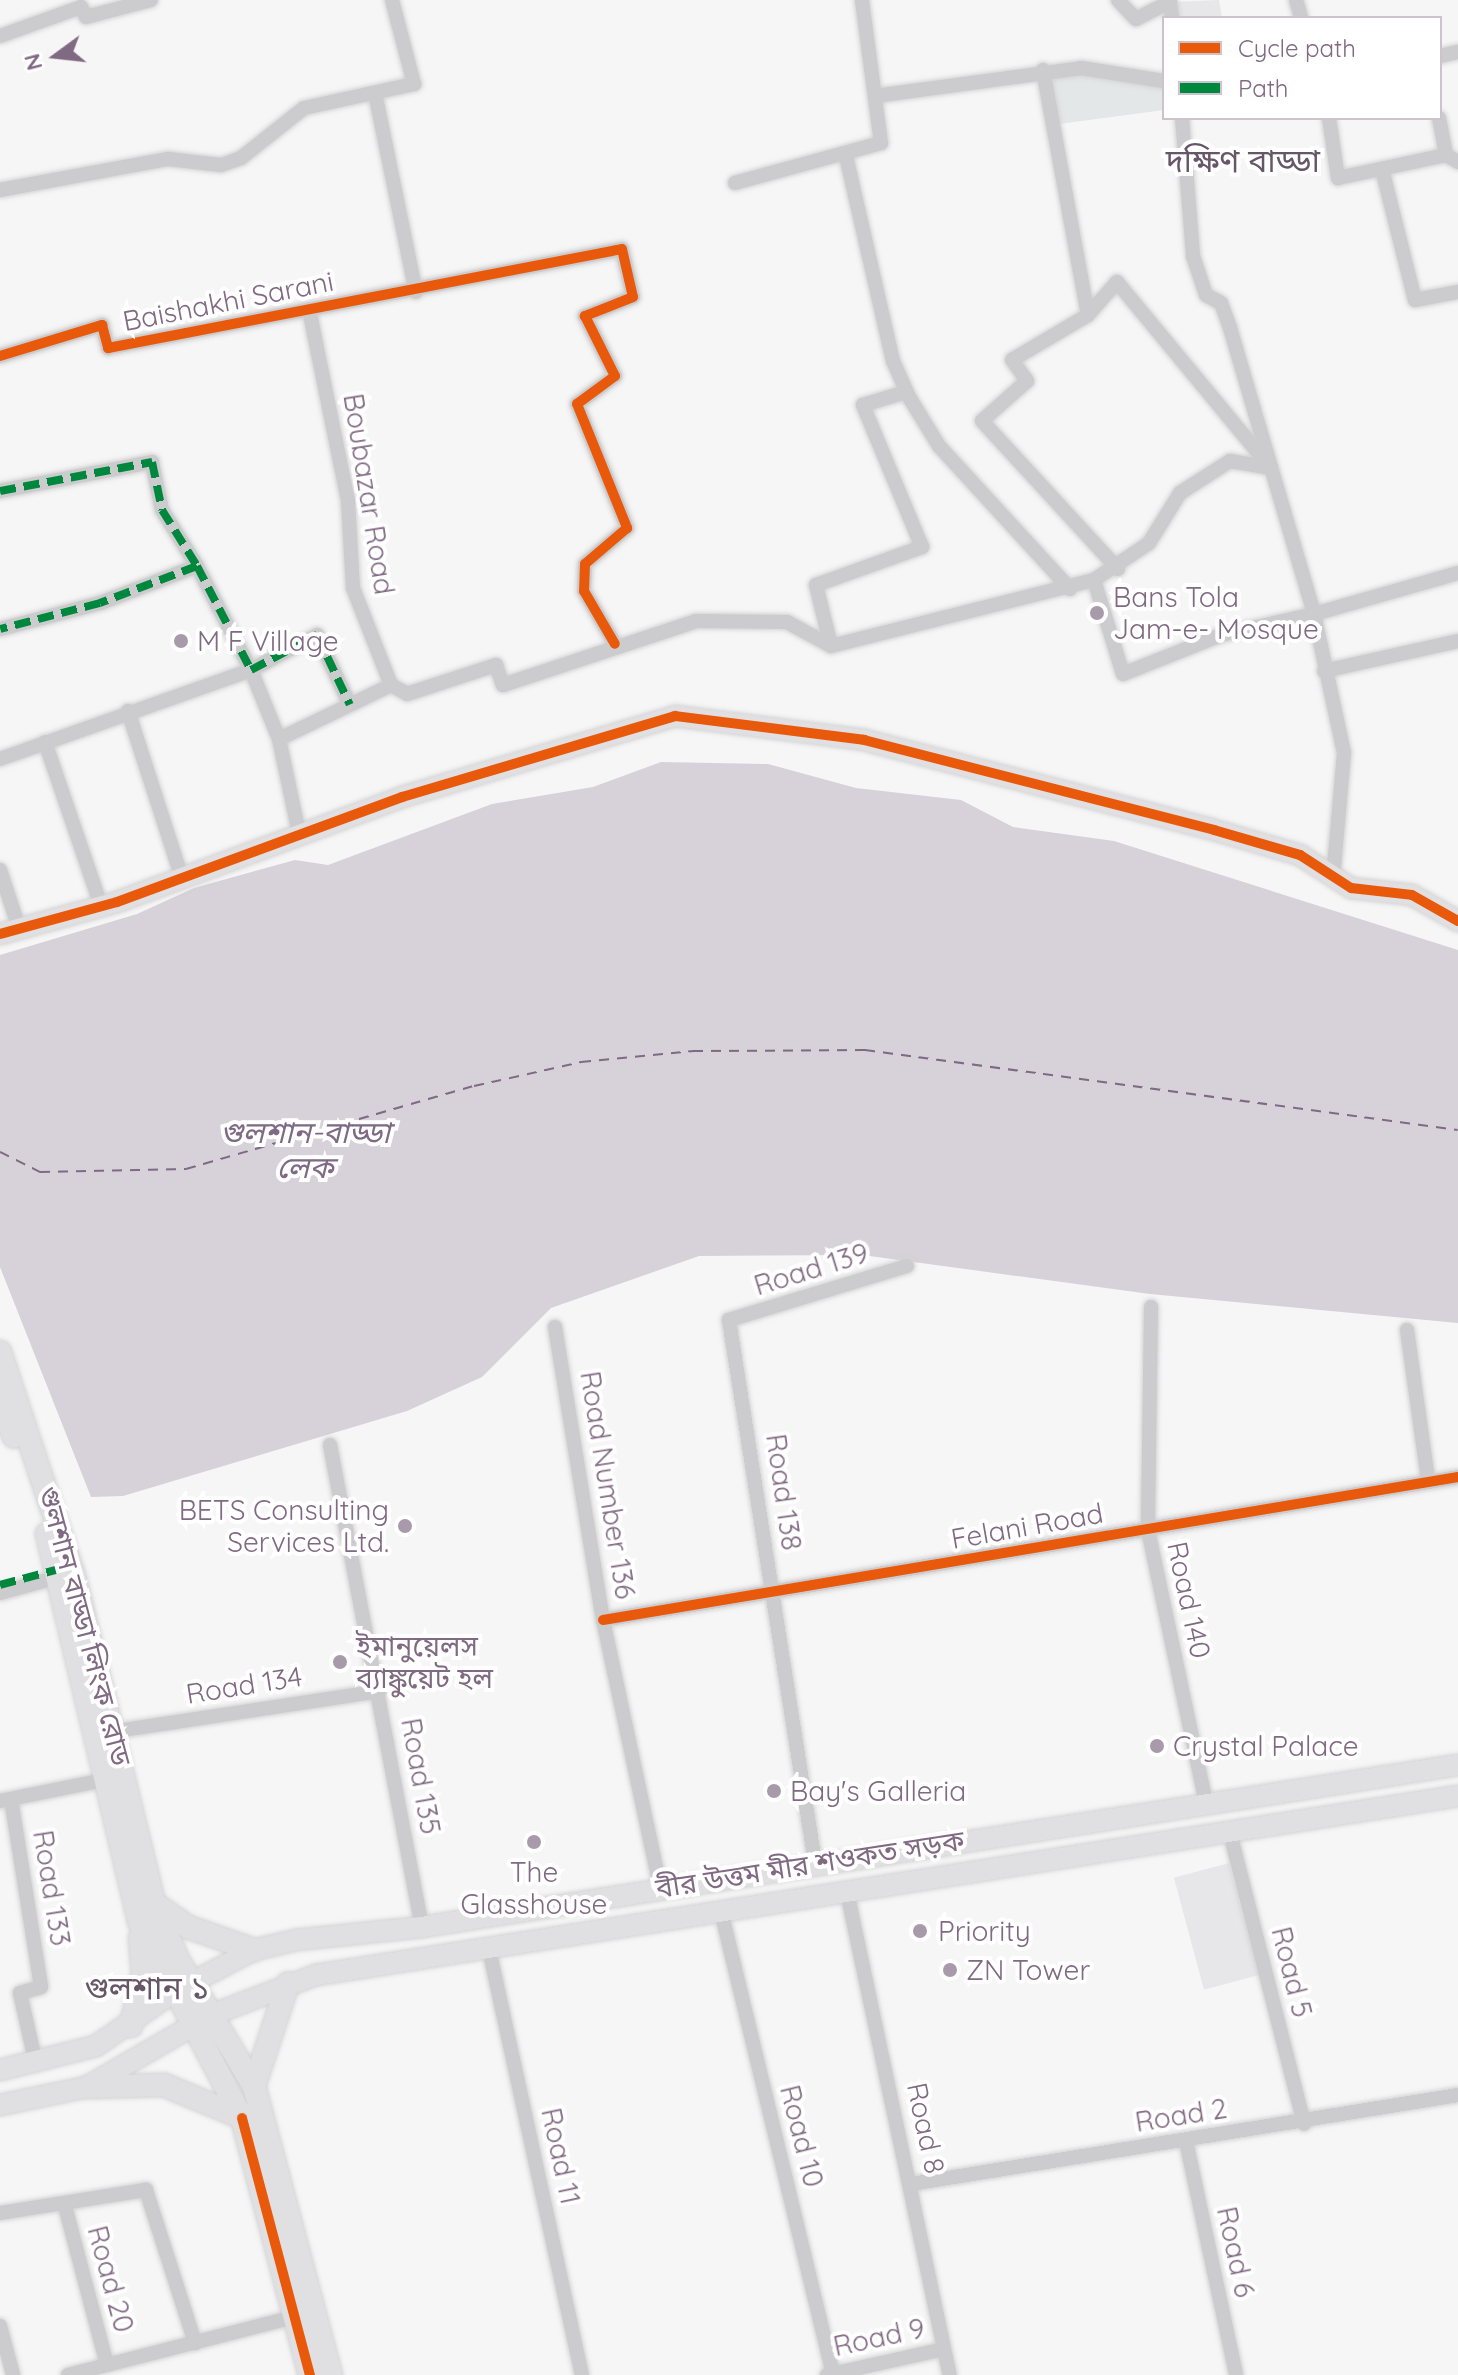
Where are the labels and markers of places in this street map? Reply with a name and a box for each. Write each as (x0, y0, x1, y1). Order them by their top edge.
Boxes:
place label: Bans Tola Jam-e- Mosque (1113, 580, 1319, 646)
marker: Bans Tola Jam-e- Mosque (1088, 604, 1106, 622)
place label: M F Village (197, 624, 338, 658)
marker: M F Village (172, 632, 190, 650)
place label: BETS Consulting Services Ltd. (179, 1493, 389, 1559)
marker: BETS Consulting Services Ltd. (396, 1517, 414, 1535)
place label: ইমানুয়েলস ব্যাঙ্কুয়েট হল (356, 1629, 493, 1695)
marker: ইমানুয়েলস ব্যাঙ্কুয়েট হল (331, 1653, 349, 1671)
place label: Crystal Palace (1173, 1729, 1359, 1763)
marker: Crystal Palace (1148, 1737, 1166, 1755)
place label: Bay's Galleria (790, 1774, 966, 1808)
marker: Bay's Galleria (765, 1782, 783, 1800)
marker: The Glasshouse (525, 1833, 543, 1851)
place label: The Glasshouse (461, 1855, 607, 1921)
place label: Priority (938, 1914, 1031, 1948)
marker: Priority (909, 1920, 931, 1942)
place label: ZN Tower (966, 1953, 1090, 1987)
marker: ZN Tower (941, 1961, 959, 1979)

